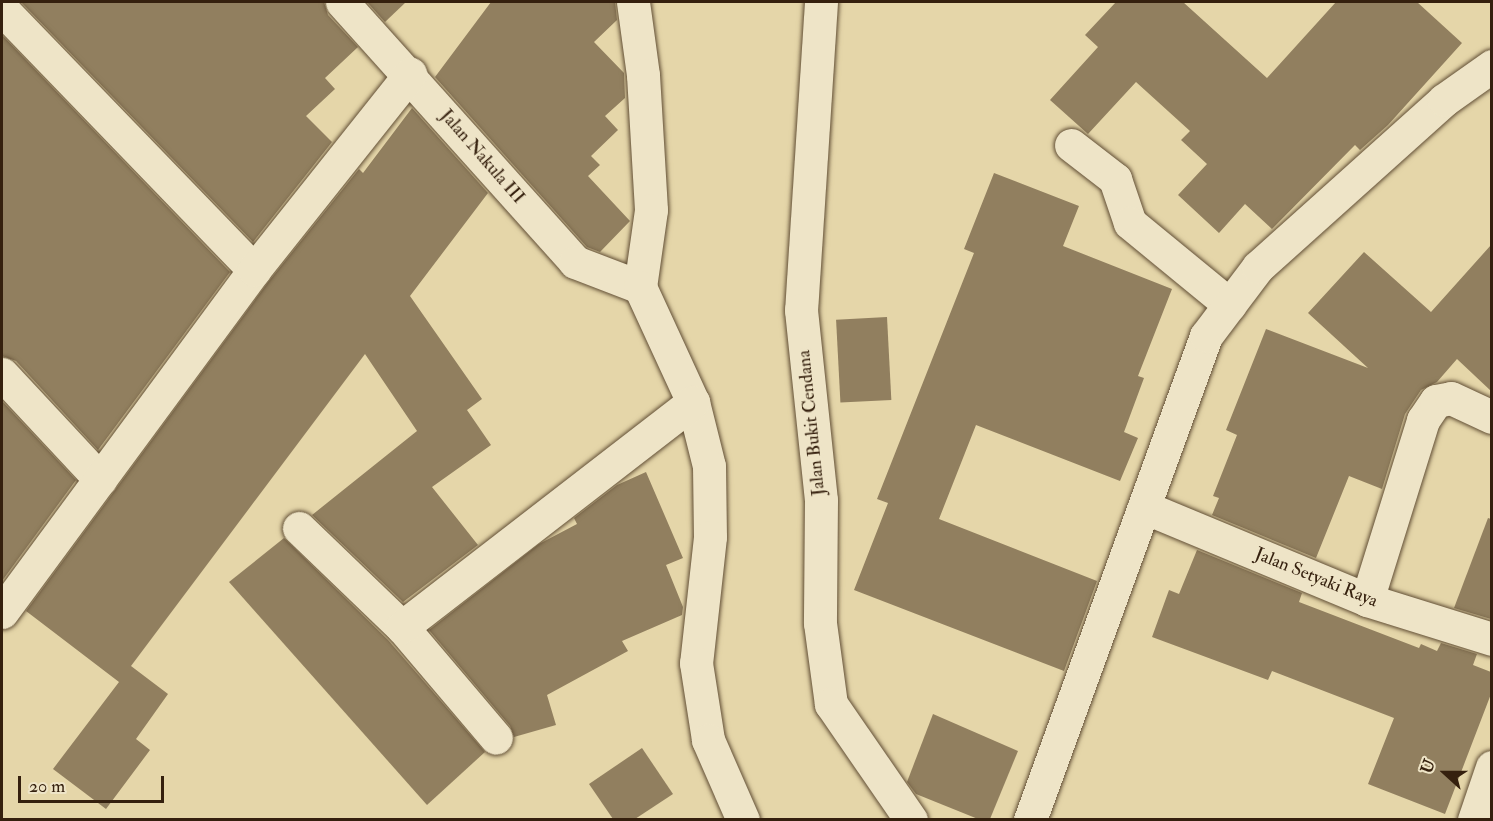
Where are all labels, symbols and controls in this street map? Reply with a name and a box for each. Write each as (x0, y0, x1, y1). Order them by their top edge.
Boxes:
street label: Jalan Nakula III (435, 105, 529, 209)
street label: Jalan Bukit Cendana (794, 349, 830, 497)
street label: Jalan Setyaki Raya (1251, 544, 1381, 612)
north arrow (1415, 743, 1475, 803)
text: U (1416, 757, 1440, 776)
scale bar (21, 764, 166, 802)
text: 20 m (29, 775, 65, 798)

